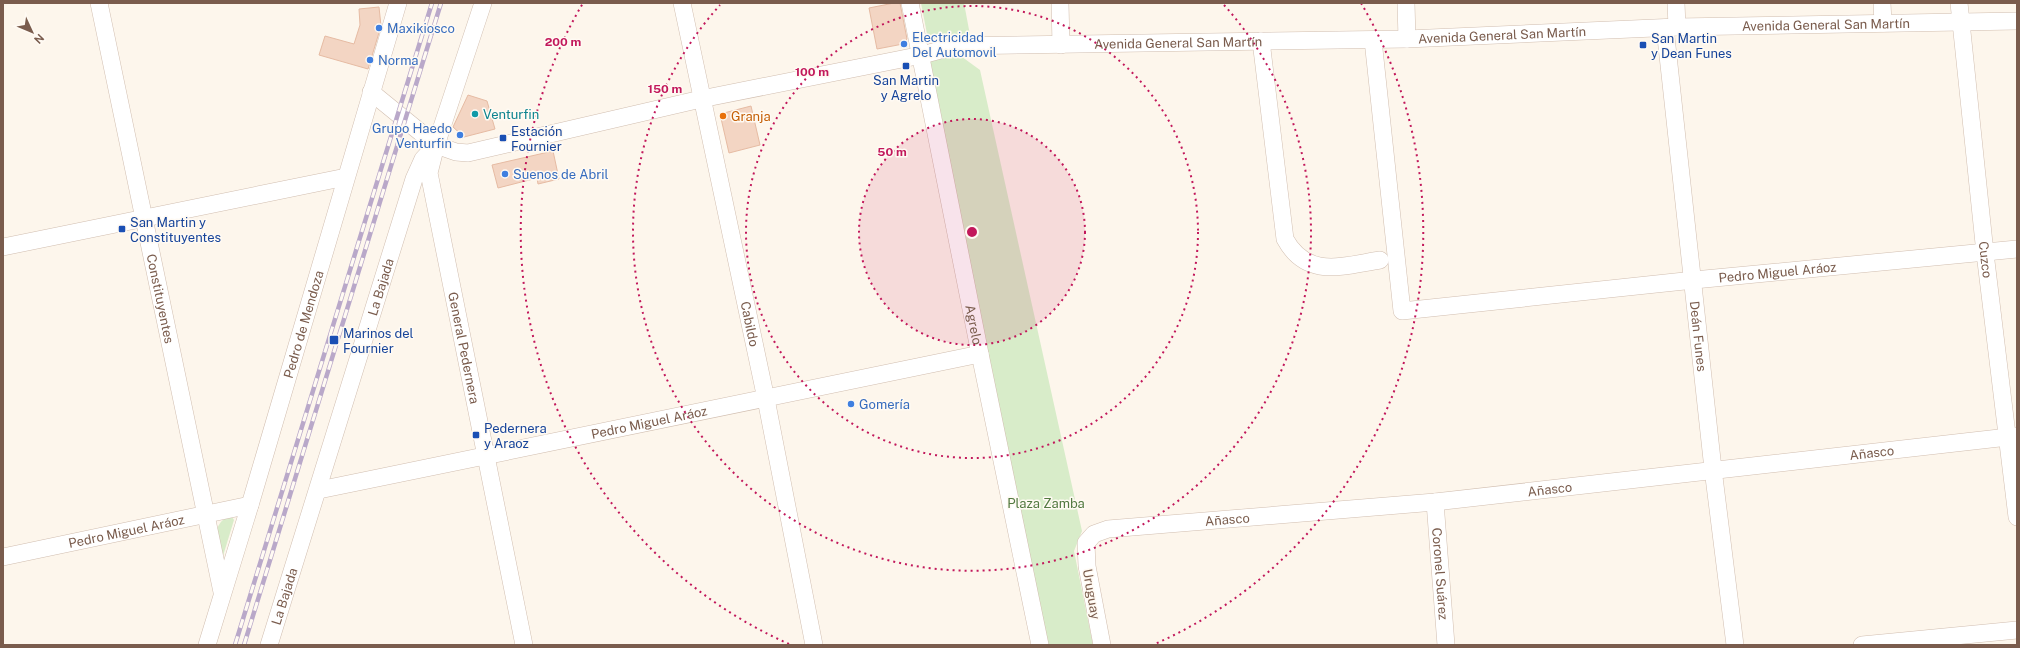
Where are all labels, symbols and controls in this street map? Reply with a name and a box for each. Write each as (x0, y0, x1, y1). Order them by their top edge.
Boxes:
north arrow (12, 12, 52, 52)
street label: Avenida General San Martín (1742, 16, 1910, 34)
place label: Maxikiosco (387, 21, 455, 36)
marker: Maxikiosco (374, 23, 384, 33)
street label: Avenida General San Martín (1418, 24, 1586, 47)
place label: Electricidad Del Automovil (912, 30, 997, 60)
place label: San Martin y Dean Funes (1651, 31, 1732, 61)
text: N (32, 32, 46, 46)
street label: Avenida General San Martín (1094, 34, 1262, 52)
text: 200 m (545, 35, 581, 49)
marker: Electricidad Del Automovil (899, 39, 909, 49)
marker: San Martin y Dean Funes (1638, 40, 1648, 50)
place label: Norma (378, 53, 419, 68)
marker: Norma (365, 55, 375, 65)
marker: San Martin y Agrelo (901, 61, 911, 71)
text: 100 m (795, 65, 829, 79)
place label: San Martin y Agrelo (873, 73, 939, 103)
text: 150 m (648, 82, 682, 96)
place label: Venturfin (483, 107, 539, 122)
marker: Venturfin (470, 109, 480, 119)
place label: Granja (731, 109, 771, 124)
marker: Granja (718, 111, 728, 121)
place label: Grupo Haedo Venturfin (372, 121, 452, 151)
place label: Estación Fournier (511, 124, 563, 154)
marker: Grupo Haedo Venturfin (455, 130, 465, 140)
marker: Estación Fournier (498, 133, 508, 143)
text: 50 m (877, 145, 907, 159)
place label: Suenos de Abril (513, 167, 609, 182)
marker: Suenos de Abril (500, 169, 510, 179)
place label: San Martin y Constituyentes (130, 215, 221, 245)
marker: San Martin y Constituyentes (117, 224, 127, 234)
centre of rings (965, 225, 979, 239)
street label: Cuzco (1976, 240, 1995, 279)
street label: Constituyentes (144, 253, 177, 345)
street label: La Bajada (365, 257, 397, 318)
street label: Pedro Miguel Aráoz (1718, 259, 1837, 286)
street label: Pedro de Mendoza (281, 269, 327, 380)
street label: General Pedernera (445, 291, 482, 405)
street label: Cabildo (737, 300, 762, 348)
street label: Deán Funes (1687, 300, 1709, 372)
street label: Agrelo (962, 303, 985, 346)
place label: Marinos del Fournier (343, 326, 413, 356)
marker: Marinos del Fournier (328, 334, 340, 346)
place label: Gomería (859, 397, 910, 412)
marker: Gomería (846, 399, 856, 409)
street label: Pedro Miguel Aráoz (590, 403, 709, 442)
place label: Pedernera y Araoz (484, 421, 547, 451)
marker: Pedernera y Araoz (471, 430, 481, 440)
street label: Añasco (1849, 443, 1895, 463)
street label: Añasco (1527, 480, 1573, 499)
park label: Plaza Zamba (1007, 496, 1085, 511)
street label: Añasco (1204, 510, 1250, 529)
street label: Pedro Miguel Aráoz (67, 512, 186, 551)
street label: Coronel Suárez (1429, 527, 1451, 621)
street label: La Bajada (269, 566, 301, 627)
street label: Uruguay (1080, 568, 1103, 621)

